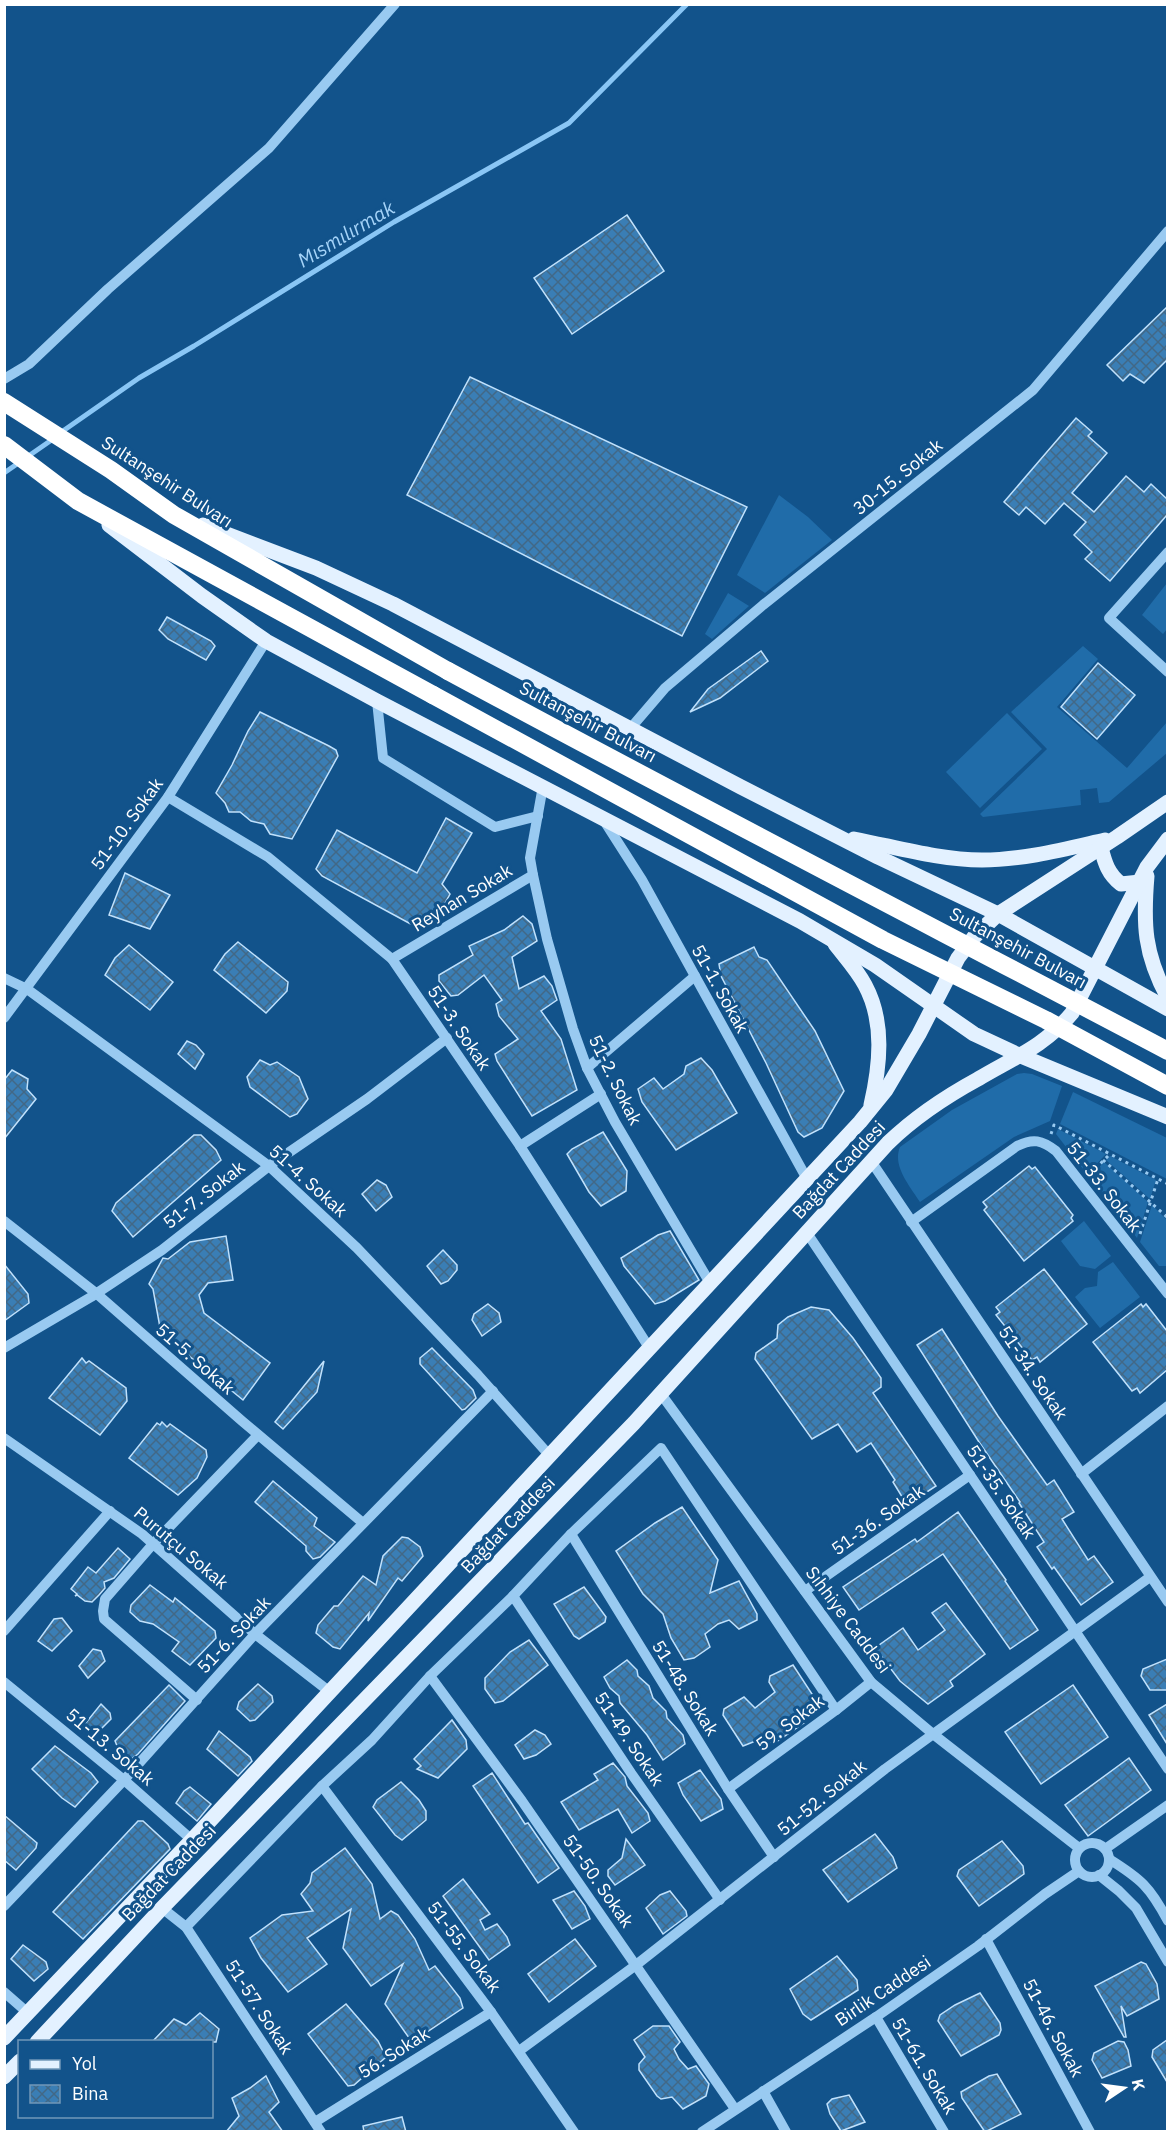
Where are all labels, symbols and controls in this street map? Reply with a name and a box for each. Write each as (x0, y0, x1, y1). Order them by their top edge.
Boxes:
water label: Mısmılırmak (292, 193, 400, 273)
street label: Sultanşehir Bulvarı (97, 431, 237, 533)
street label: 30-15. Sokak (848, 433, 948, 520)
street label: Sultanşehir Bulvarı (516, 676, 661, 767)
street label: 51-10. Sokak (85, 773, 168, 874)
street label: Reyhan Sokak (407, 858, 517, 937)
street label: Sultanşehir Bulvarı (946, 902, 1091, 993)
street label: 51-1. Sokak (687, 940, 754, 1038)
street label: 51-3. Sokak (423, 981, 497, 1075)
street label: 51-2. Sokak (584, 1031, 647, 1129)
street label: Bağdat Caddesi (787, 1116, 890, 1224)
street label: 51-33. Sokak (1062, 1137, 1147, 1237)
street label: 51-4. Sokak (264, 1139, 353, 1222)
street label: 51-7. Sokak (158, 1155, 250, 1234)
street label: 51-5. Sokak (151, 1318, 240, 1400)
street label: 51-34. Sokak (994, 1321, 1074, 1425)
street label: 51-35. Sokak (962, 1440, 1042, 1544)
street label: Bağdat Caddesi (456, 1471, 560, 1578)
street label: 51-36. Sokak (827, 1479, 929, 1560)
street label: Purutçu Sokak (129, 1501, 234, 1594)
street label: Sıhhiye Caddesi (801, 1562, 896, 1678)
street label: 51-6. Sokak (192, 1591, 276, 1678)
street label: 51-48. Sokak (647, 1636, 724, 1740)
street label: 51-49. Sokak (590, 1687, 670, 1791)
street label: 59. Sokak (751, 1689, 829, 1756)
street label: 51-13. Sokak (61, 1703, 160, 1791)
street label: 51-52. Sokak (772, 1754, 872, 1841)
street label: Bağdat Caddesi (117, 1819, 221, 1926)
street label: 51-50. Sokak (558, 1830, 639, 1932)
street label: 51-55. Sokak (423, 1896, 507, 1997)
street label: Birlik Caddesi (830, 1950, 935, 2031)
street label: 51-57. Sokak (220, 1955, 299, 2059)
street label: 51-46. Sokak (1018, 1974, 1089, 2082)
street label: 51-61. Sokak (887, 2013, 963, 2119)
street label: 56. Sokak (354, 2021, 434, 2083)
legend (18, 2040, 213, 2118)
text: Yol (72, 2052, 97, 2075)
north arrow (1094, 2058, 1154, 2118)
text: K (1128, 2077, 1150, 2092)
text: Bina (72, 2082, 108, 2105)

